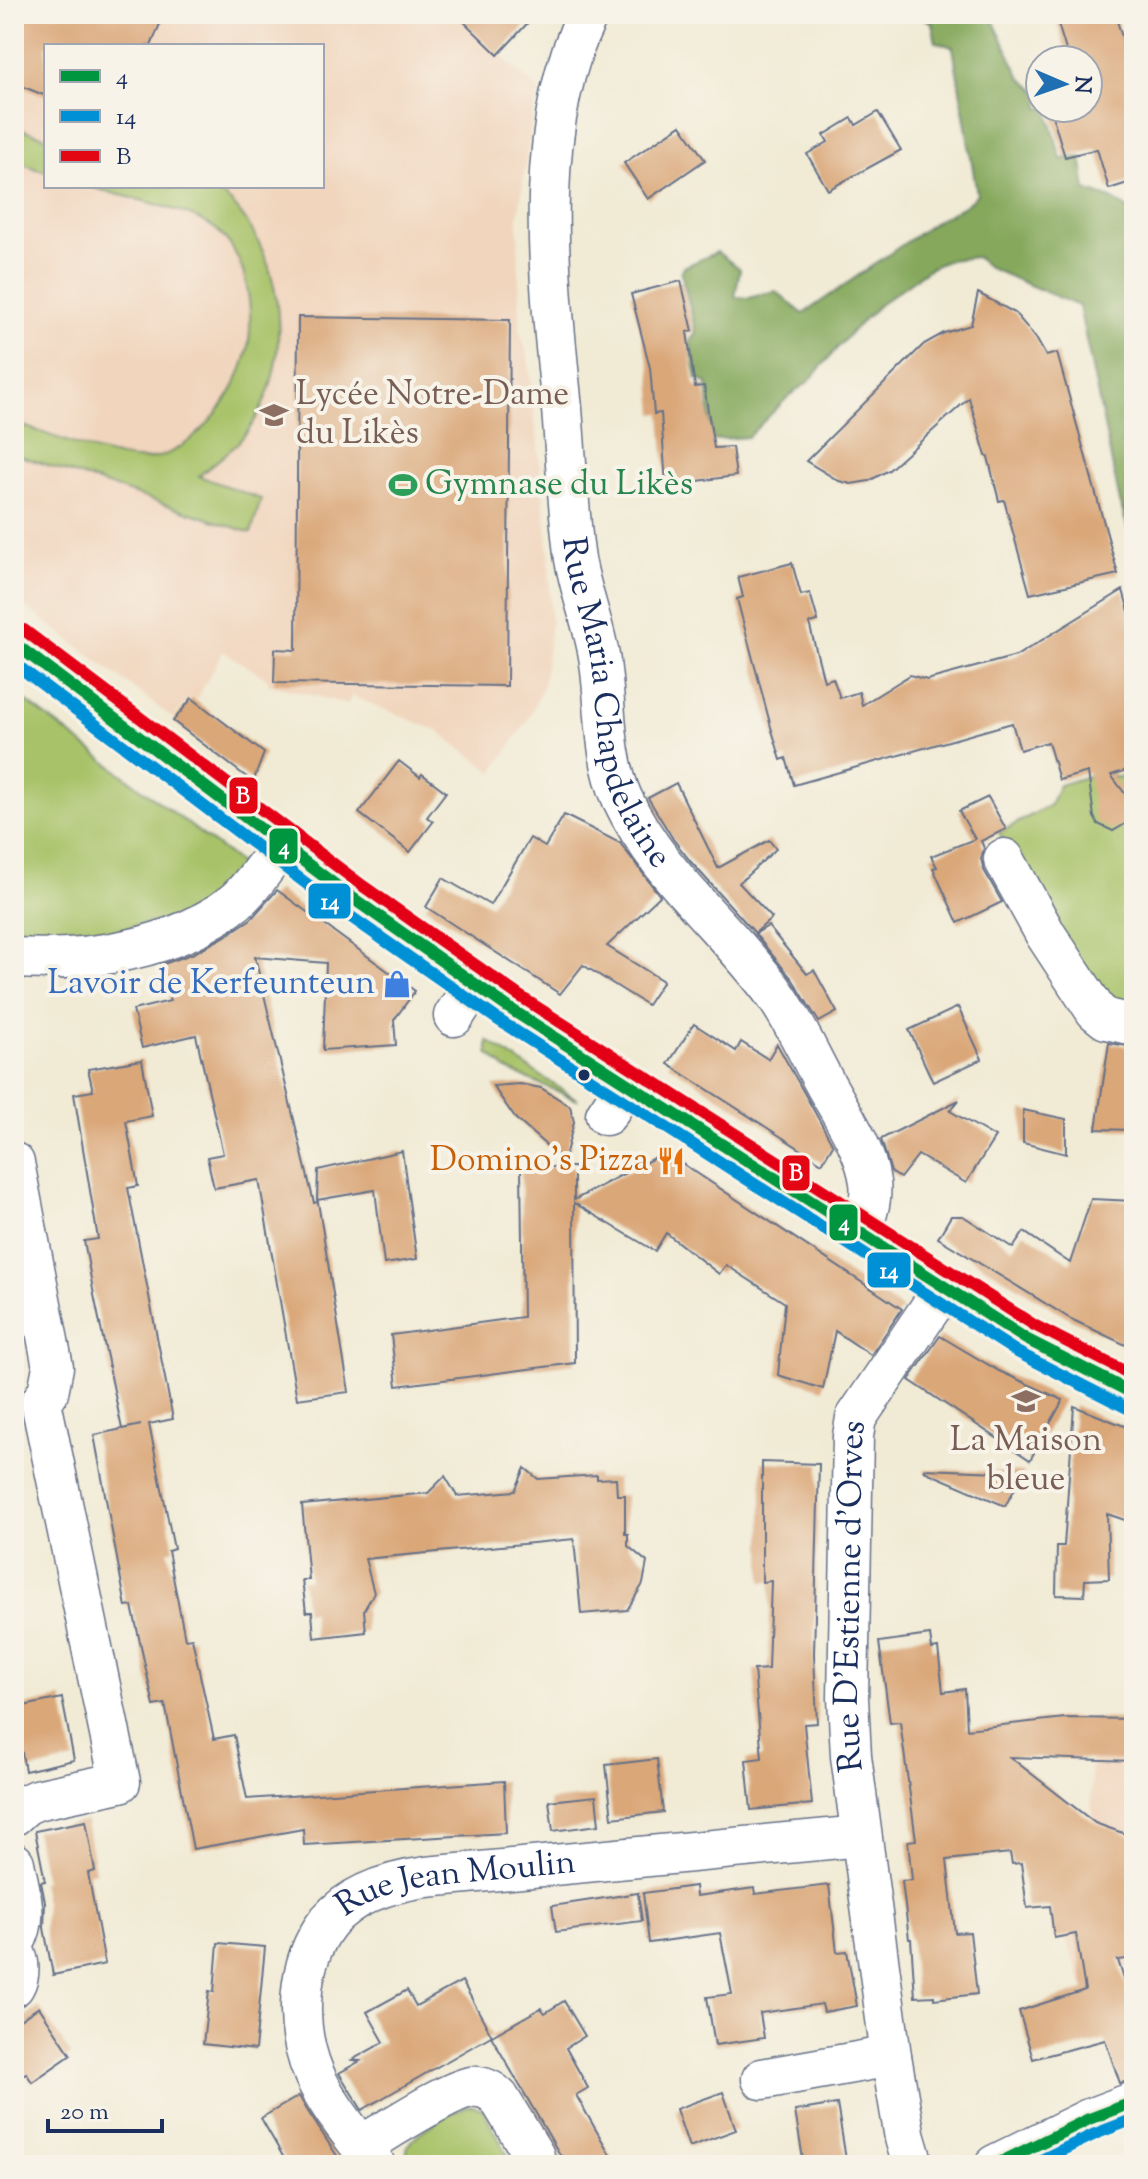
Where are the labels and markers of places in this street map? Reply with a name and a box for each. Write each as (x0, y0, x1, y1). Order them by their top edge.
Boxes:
place label: Lycée Notre-Dame du Likès (296, 371, 569, 459)
school or university icon: Lycée Notre-Dame du Likès (259, 400, 289, 430)
place label: Gymnase du Likès (425, 461, 693, 510)
sports icon: Gymnase du Likès (388, 470, 418, 500)
place label: Lavoir de Kerfeunteun (47, 960, 375, 1009)
shop icon: Lavoir de Kerfeunteun (382, 969, 412, 999)
unlabelled marker (576, 1067, 592, 1083)
place label: Domino's Pizza (430, 1137, 649, 1186)
restaurant icon: Domino's Pizza (656, 1146, 686, 1176)
school or university icon: La Maison bleue (1011, 1386, 1041, 1416)
place label: La Maison bleue (950, 1417, 1102, 1505)

